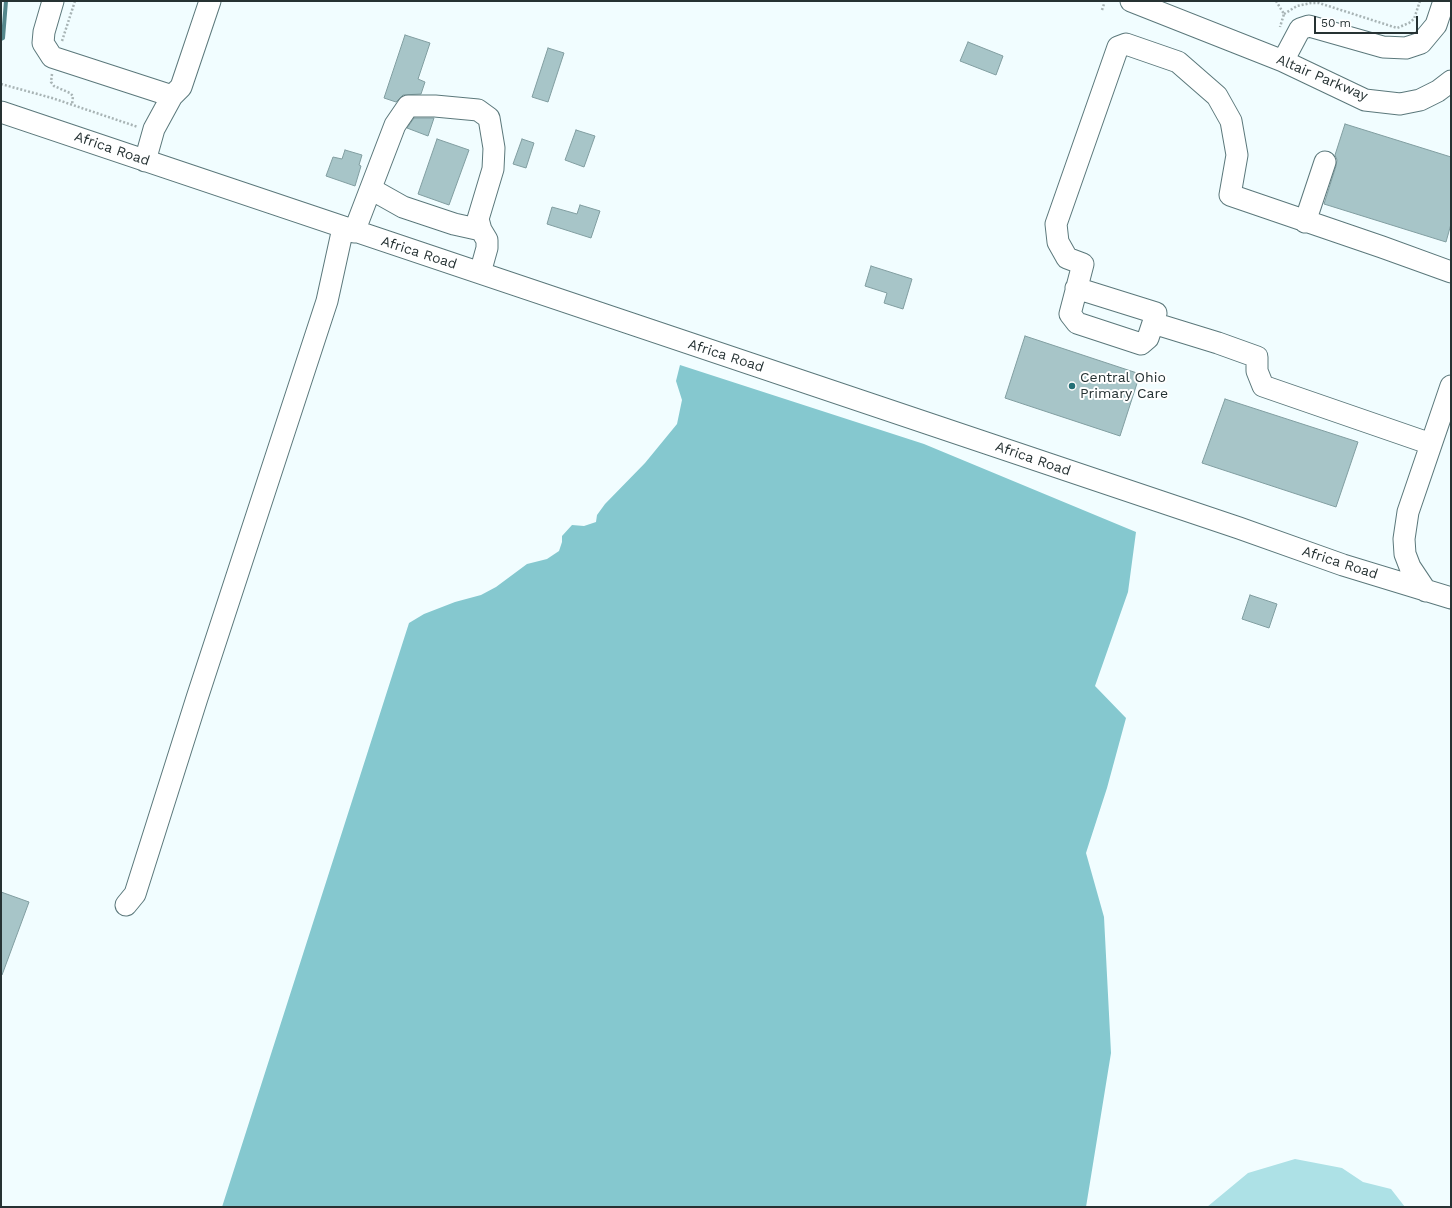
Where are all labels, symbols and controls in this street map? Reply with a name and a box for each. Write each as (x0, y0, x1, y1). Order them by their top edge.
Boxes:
scale bar (1316, 8, 1420, 34)
text: 50 m (1321, 16, 1351, 30)
street label: Altair Parkway (1274, 51, 1370, 105)
street label: Africa Road (72, 128, 152, 170)
street label: Africa Road (379, 233, 459, 273)
street label: Africa Road (686, 336, 766, 376)
place label: Central Ohio Primary Care (1080, 370, 1168, 402)
marker: Central Ohio Primary Care (1067, 381, 1077, 391)
street label: Africa Road (993, 438, 1073, 480)
street label: Africa Road (1300, 543, 1380, 583)

